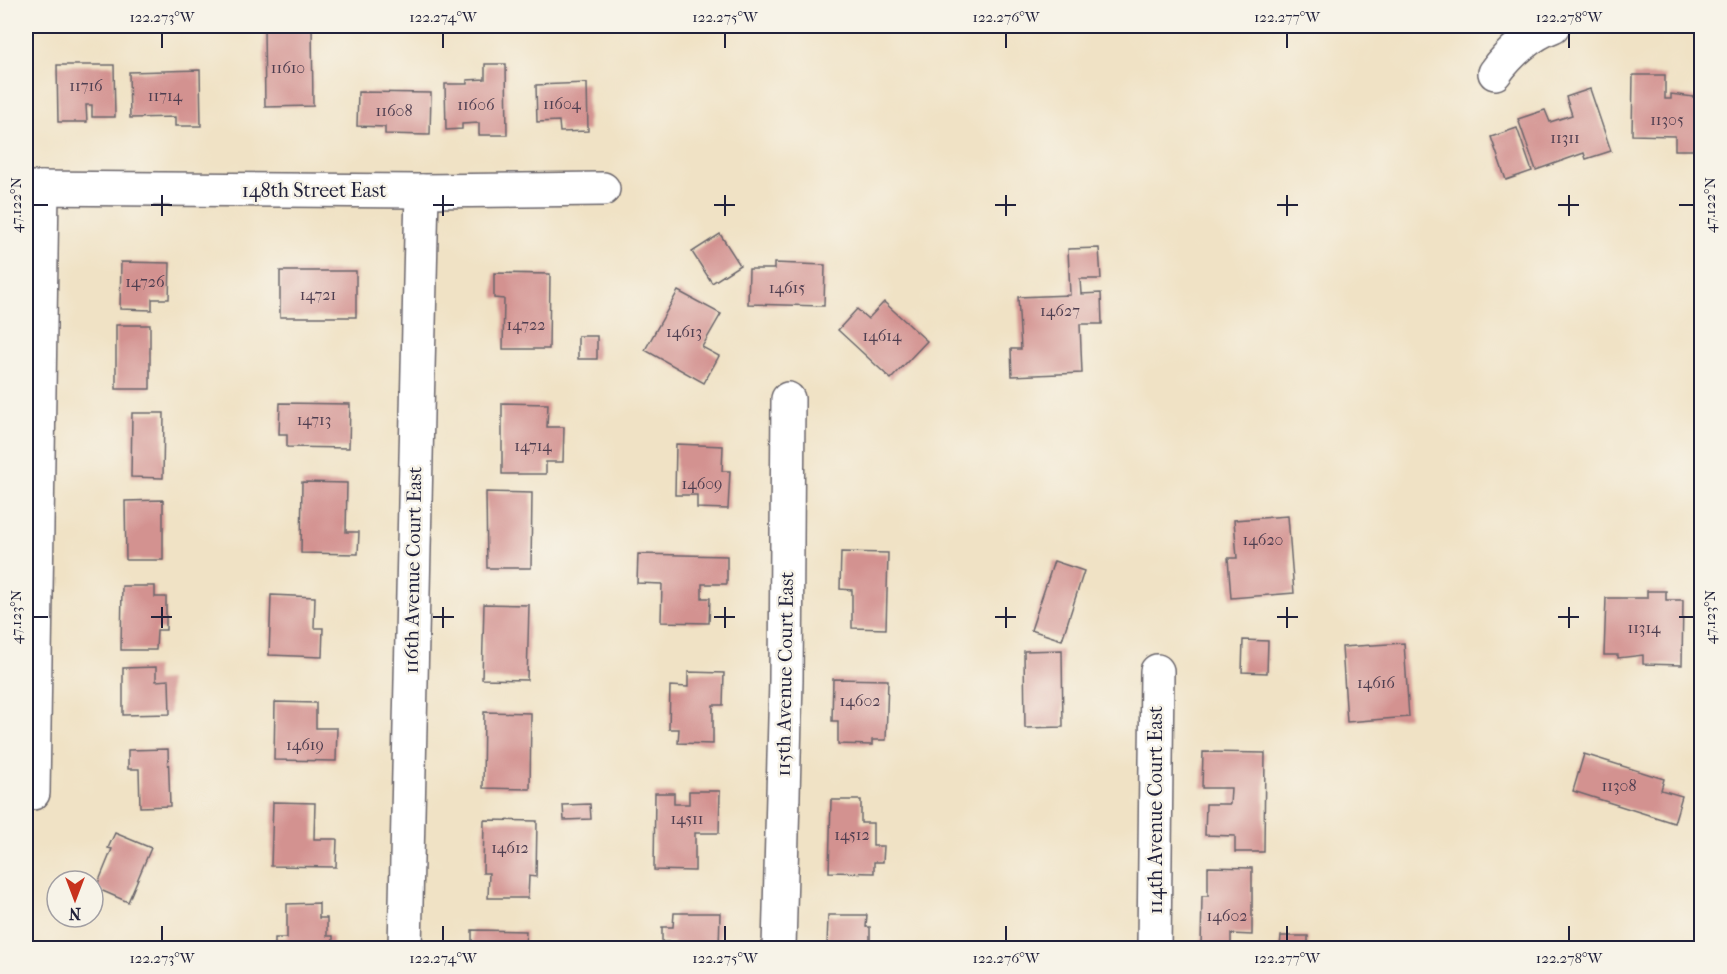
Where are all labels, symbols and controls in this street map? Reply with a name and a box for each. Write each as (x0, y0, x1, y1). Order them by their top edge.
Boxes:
text: 122.273°W (130, 8, 196, 26)
text: 122.274°W (409, 8, 478, 26)
text: 122.275°W (692, 8, 759, 26)
text: 122.276°W (973, 8, 1041, 26)
text: 122.277°W (1254, 8, 1321, 26)
text: 122.278°W (1536, 8, 1603, 26)
house number: 11610 (271, 58, 305, 77)
house number: 11716 (69, 76, 103, 95)
house number: 11714 (148, 86, 183, 105)
house number: 11604 (543, 94, 582, 113)
house number: 11606 (457, 95, 495, 114)
house number: 11608 (376, 101, 412, 120)
house number: 11305 (1650, 110, 1684, 129)
house number: 11311 (1550, 128, 1580, 147)
text: 47.122°N (7, 176, 25, 233)
text: 47.122°N (1701, 176, 1719, 233)
street label: 148th Street East (242, 179, 386, 202)
house number: 14726 (125, 272, 165, 291)
house number: 14615 (769, 278, 805, 297)
house number: 14721 (300, 285, 336, 304)
house number: 14627 (1040, 301, 1080, 320)
house number: 14722 (507, 315, 545, 334)
house number: 14613 (666, 322, 702, 341)
house number: 14614 (863, 326, 902, 345)
house number: 14713 (297, 410, 331, 429)
house number: 14714 (514, 436, 552, 455)
street label: 116th Avenue Court East (400, 466, 426, 674)
house number: 14609 (681, 474, 723, 493)
house number: 14620 (1243, 530, 1283, 549)
street label: 115th Avenue Court East (772, 571, 798, 777)
text: 47.123°N (7, 589, 25, 644)
text: 47.123°N (1701, 589, 1719, 644)
house number: 11314 (1627, 618, 1661, 637)
house number: 14616 (1357, 673, 1395, 692)
house number: 14602 (840, 691, 880, 710)
street label: 114th Avenue Court East (1144, 706, 1167, 914)
house number: 14619 (286, 735, 324, 754)
house number: 11308 (1602, 776, 1636, 795)
house number: 14511 (670, 809, 704, 828)
house number: 14512 (834, 825, 870, 844)
house number: 14612 (491, 838, 529, 857)
north arrow (45, 869, 105, 929)
text: N (68, 904, 81, 923)
house number: 14602 (1207, 906, 1247, 925)
text: 122.273°W (130, 949, 196, 967)
text: 122.274°W (409, 949, 478, 967)
text: 122.275°W (692, 949, 759, 967)
text: 122.276°W (973, 949, 1041, 967)
text: 122.277°W (1254, 949, 1321, 967)
text: 122.278°W (1536, 949, 1603, 967)

